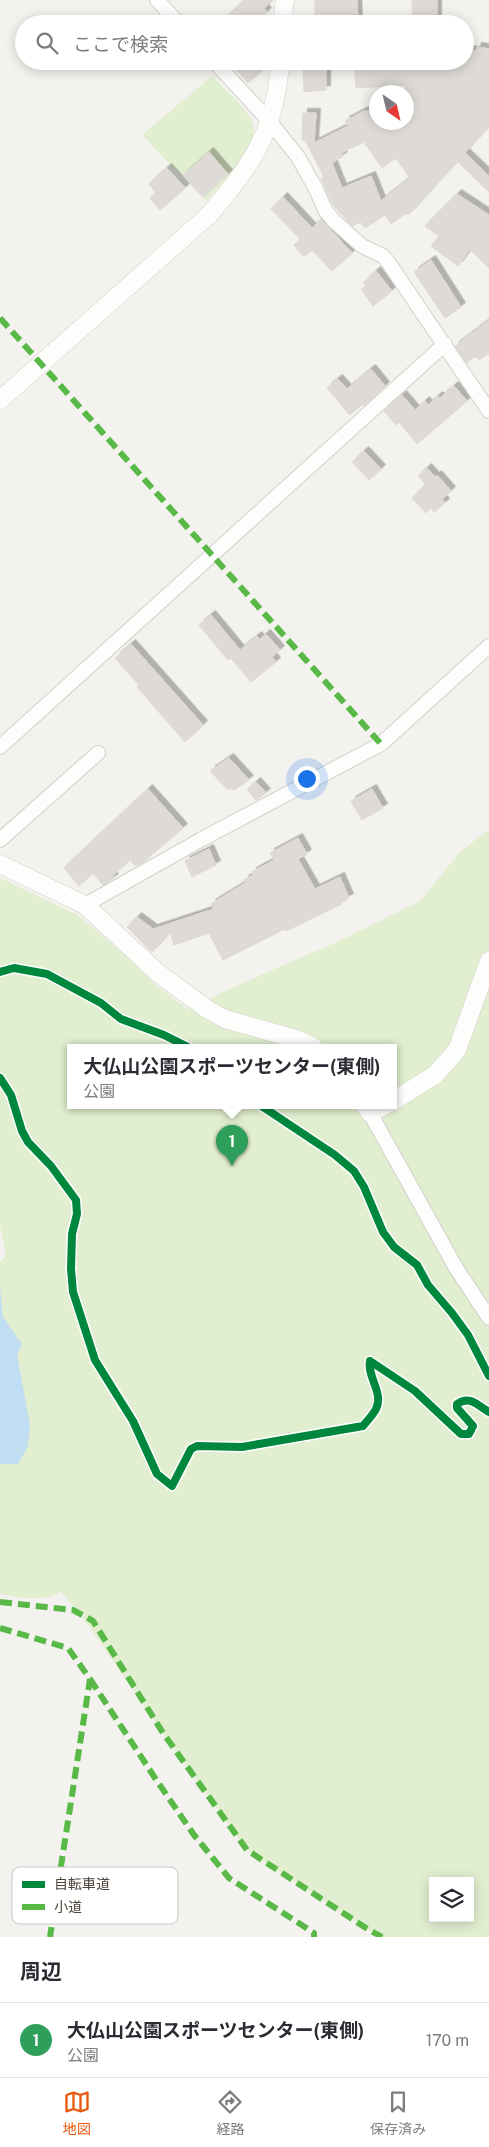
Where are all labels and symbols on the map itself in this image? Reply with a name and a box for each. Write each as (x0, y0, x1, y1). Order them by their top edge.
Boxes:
north arrow (369, 85, 414, 130)
your location (294, 766, 320, 792)
pin: 1 (216, 1125, 248, 1166)
legend (12, 1867, 178, 1924)
text: 自転車道 (54, 1876, 110, 1892)
text: 小道 (54, 1899, 82, 1915)

